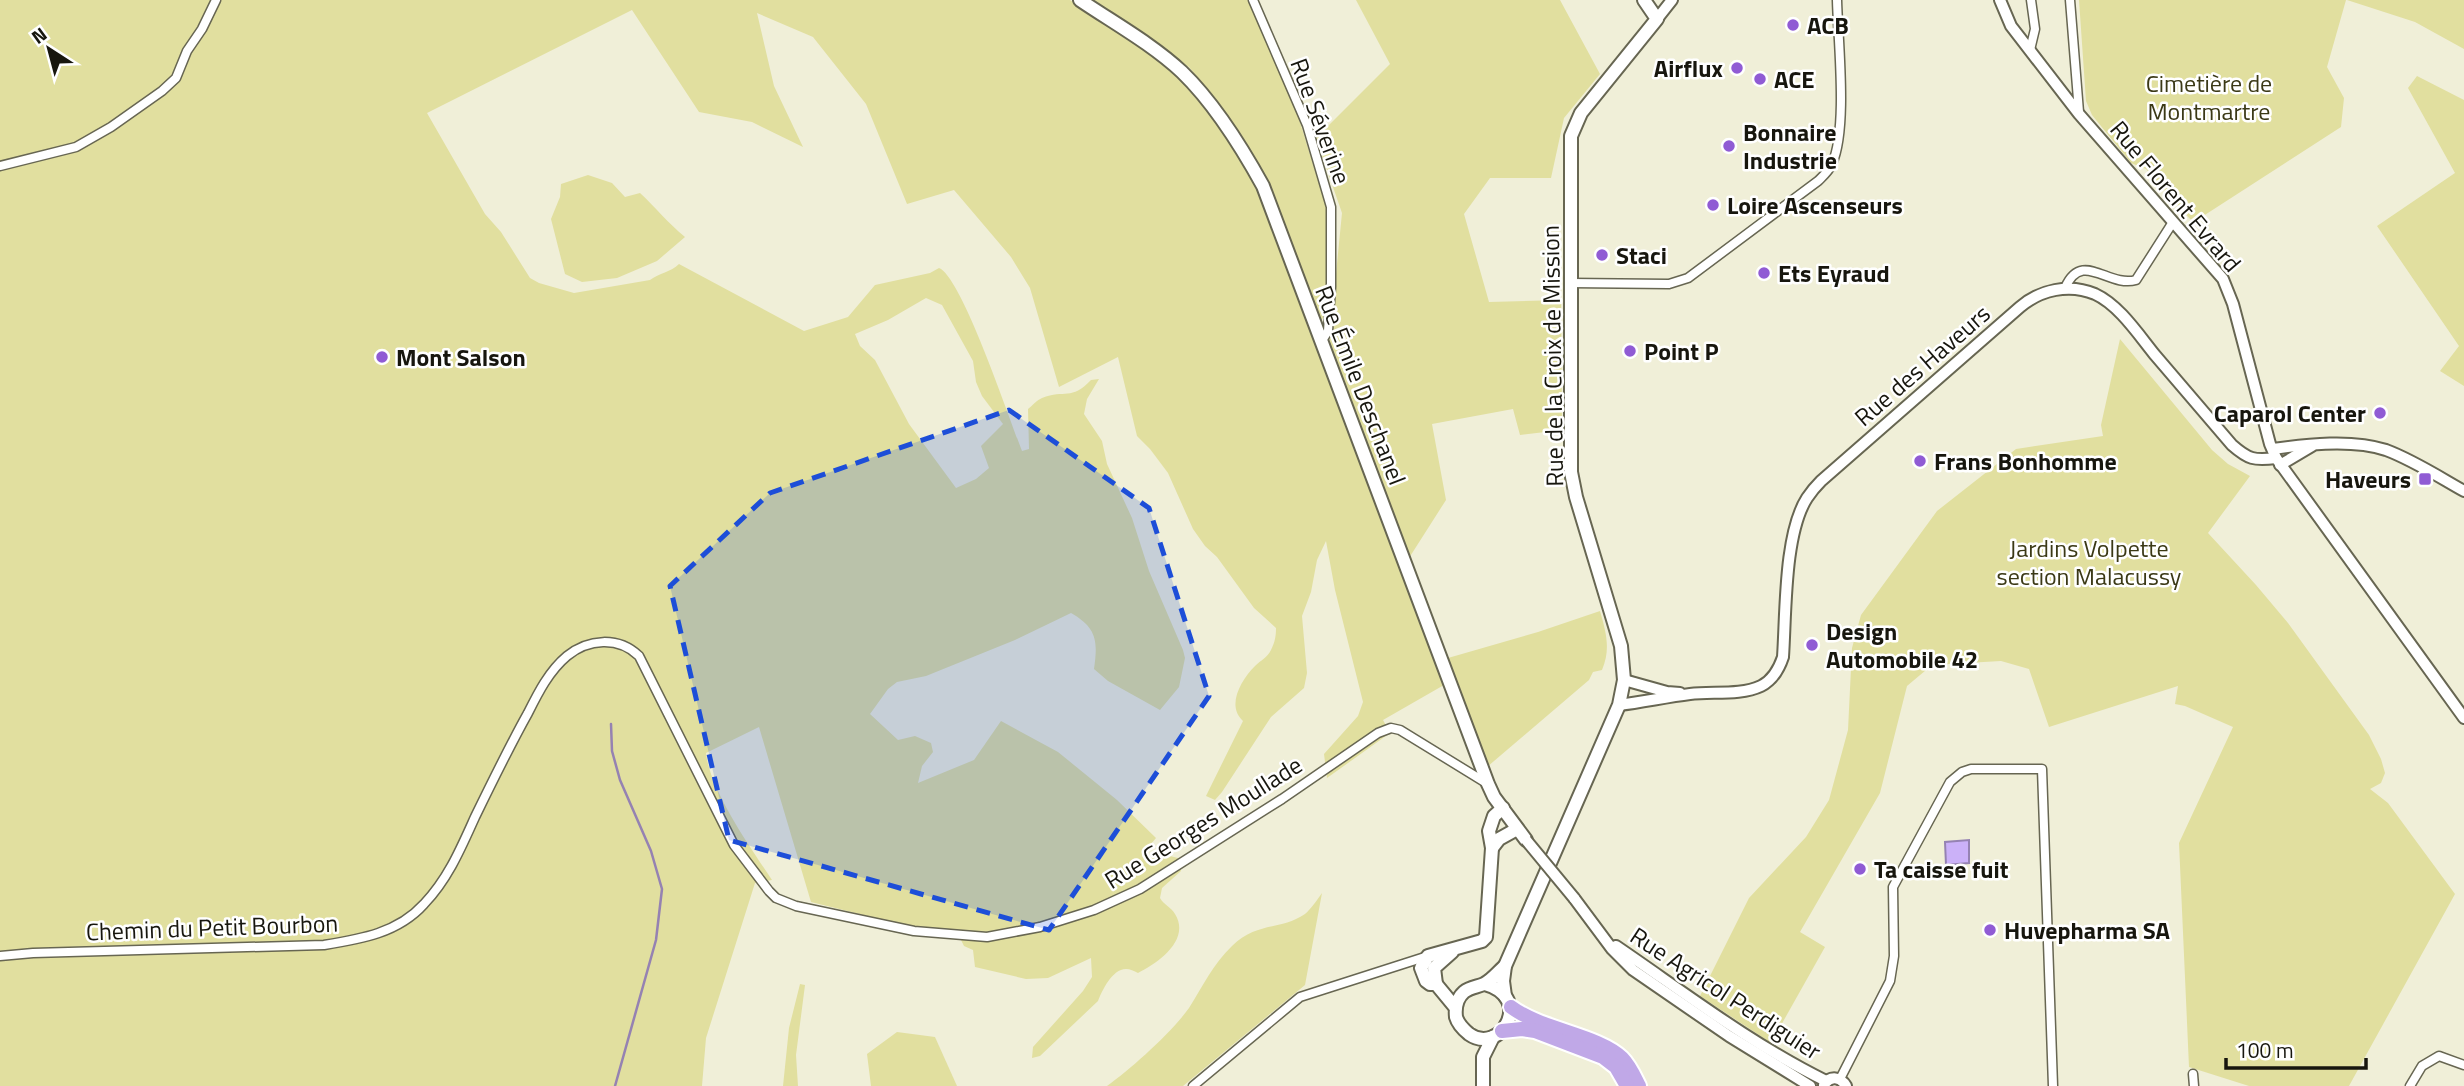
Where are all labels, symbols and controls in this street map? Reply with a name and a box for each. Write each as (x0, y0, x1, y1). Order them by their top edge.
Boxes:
place label: ACB (1807, 7, 1849, 43)
north arrow (14, 14, 84, 84)
marker: ACB (1785, 17, 1801, 33)
text: N (25, 19, 53, 50)
place label: Airflux (1654, 50, 1724, 86)
street label: Rue Séverine (1282, 53, 1360, 189)
marker: Airflux (1729, 60, 1745, 76)
place label: ACE (1774, 61, 1815, 97)
park label: Cimetière de Montmartre (2146, 65, 2272, 129)
marker: ACE (1752, 71, 1768, 87)
street label: Rue Florent Evrard (2102, 112, 2250, 280)
place label: Bonnaire Industrie (1743, 114, 1837, 178)
marker: Bonnaire Industrie (1721, 138, 1737, 154)
place label: Loire Ascenseurs (1727, 187, 1903, 223)
marker: Loire Ascenseurs (1705, 197, 1721, 213)
street label: Rue de la Croix de Mission (1532, 225, 1572, 487)
place label: Staci (1616, 237, 1667, 273)
marker: Staci (1594, 247, 1610, 263)
place label: Ets Eyraud (1778, 255, 1890, 291)
marker: Ets Eyraud (1756, 265, 1772, 281)
street label: Rue Émile Deschanel (1306, 280, 1416, 490)
street label: Rue des Haveurs (1846, 296, 1998, 434)
place label: Point P (1644, 333, 1719, 369)
place label: Mont Salson (396, 339, 526, 375)
marker: Point P (1622, 343, 1638, 359)
marker: Mont Salson (374, 349, 390, 365)
place label: Caparol Center (2214, 395, 2366, 431)
marker: Caparol Center (2372, 405, 2388, 421)
place label: Frans Bonhomme (1934, 443, 2117, 479)
marker: Frans Bonhomme (1912, 453, 1928, 469)
place label: Haveurs (2325, 461, 2411, 497)
marker: Haveurs (2417, 471, 2433, 487)
park label: Jardins Volpette section Malacussy (1997, 530, 2182, 594)
place label: Design Automobile 42 (1826, 613, 1978, 677)
marker: Design Automobile 42 (1804, 637, 1820, 653)
street label: Rue Georges Moullade (1097, 747, 1309, 897)
place label: Ta caisse fuit (1874, 851, 2009, 887)
marker: Ta caisse fuit (1852, 861, 1868, 877)
street label: Chemin du Petit Bourbon (85, 905, 339, 949)
place label: Huvepharma SA (2004, 912, 2171, 948)
street label: Rue Agricol Perdiguier (1623, 918, 1829, 1068)
marker: Huvepharma SA (1982, 922, 1998, 938)
scale bar (2226, 1026, 2366, 1070)
text: 100 m (2236, 1034, 2293, 1066)

